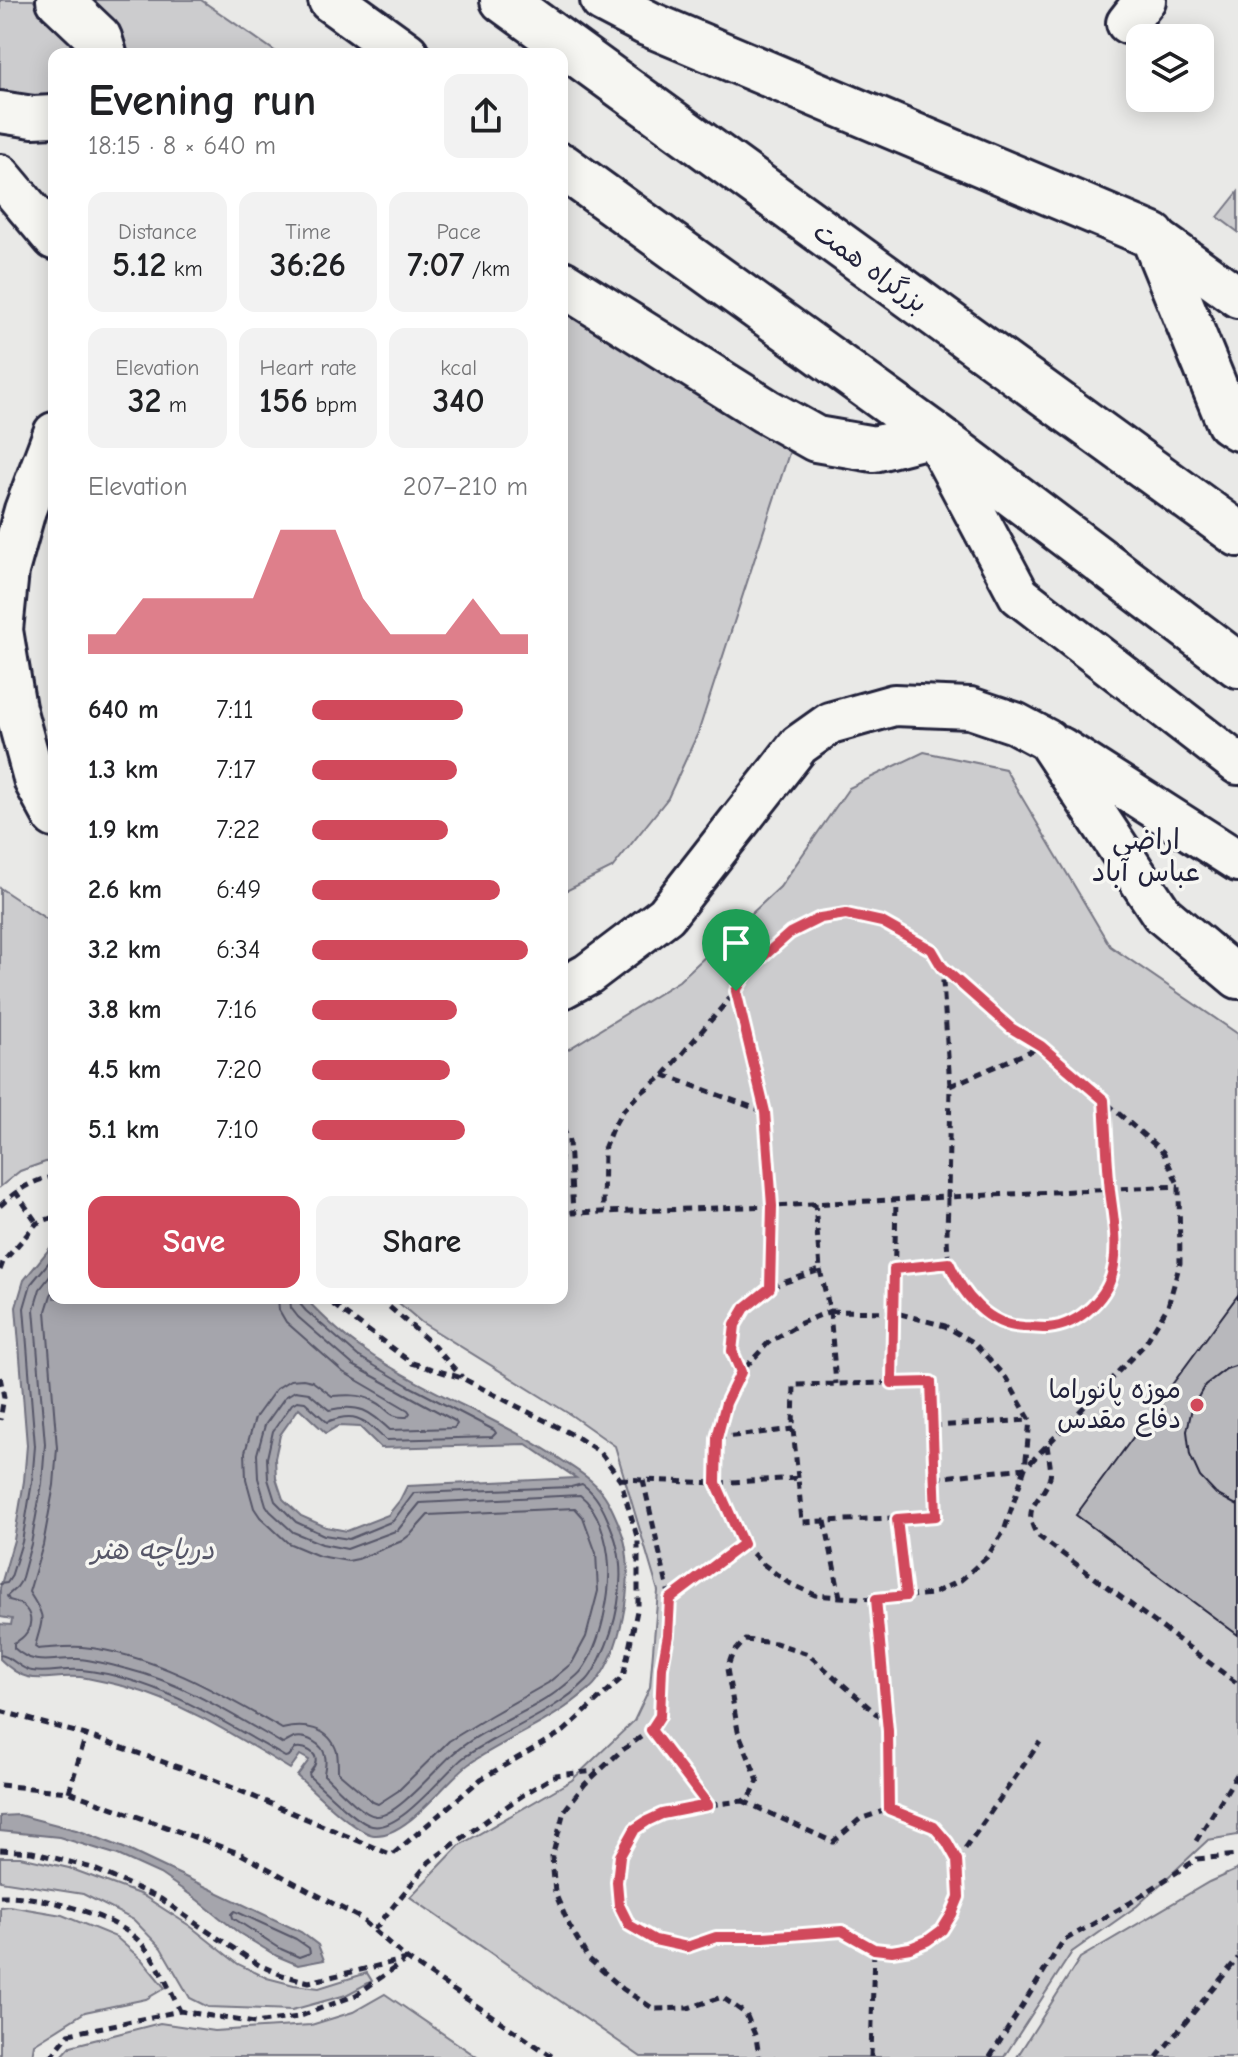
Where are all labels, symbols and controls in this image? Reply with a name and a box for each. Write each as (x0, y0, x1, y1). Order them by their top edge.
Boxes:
map controls (1126, 24, 1214, 112)
button: layers (1126, 24, 1214, 112)
button: share (444, 74, 528, 158)
text: Evening run (88, 75, 316, 126)
text: 18:15 · 8 × 640 m (88, 131, 276, 161)
street label: بزرگراه همت (807, 216, 933, 319)
text: Distance (118, 219, 197, 245)
text: Time (285, 219, 331, 245)
text: Pace (436, 219, 481, 245)
text: 5.12 (112, 245, 166, 285)
text: 36:26 (270, 245, 346, 285)
text: 7:07 (407, 245, 464, 285)
text: km (166, 256, 203, 282)
text: /km (464, 256, 510, 282)
text: Elevation (115, 355, 199, 381)
text: Heart rate (259, 355, 356, 381)
text: kcal (440, 355, 477, 381)
text: 32 (128, 381, 161, 421)
text: 156 (259, 381, 308, 421)
text: 340 (433, 381, 485, 421)
text: m (161, 392, 187, 418)
text: bpm (308, 392, 357, 418)
text: Elevation (88, 472, 188, 502)
text: 207–210 m (403, 472, 528, 502)
text: 640 m (88, 695, 159, 725)
text: 7:11 (216, 695, 254, 725)
text: 1.3 km (88, 755, 158, 785)
text: 7:17 (216, 755, 256, 785)
text: 1.9 km (88, 815, 159, 845)
text: 7:22 (216, 815, 260, 845)
district label: اراضی عباس آباد (1092, 824, 1200, 889)
text: 2.6 km (88, 875, 162, 905)
text: 6:49 (216, 875, 261, 905)
pin (702, 909, 770, 991)
icon: arrive (714, 921, 758, 965)
text: 3.2 km (88, 935, 161, 965)
text: 6:34 (216, 935, 261, 965)
text: 3.8 km (88, 995, 161, 1025)
text: 7:16 (216, 995, 257, 1025)
text: 4.5 km (88, 1055, 161, 1085)
text: 7:20 (216, 1055, 262, 1085)
text: 5.1 km (88, 1115, 159, 1145)
text: 7:10 (216, 1115, 259, 1145)
button: Save (88, 1196, 300, 1288)
button: Share (316, 1196, 528, 1288)
place label: موزه پانوراما دفاع مقدس (1049, 1375, 1181, 1437)
marker: موزه پانوراما دفاع مقدس (1188, 1396, 1206, 1414)
water label: دریاچه هنر (88, 1534, 215, 1567)

